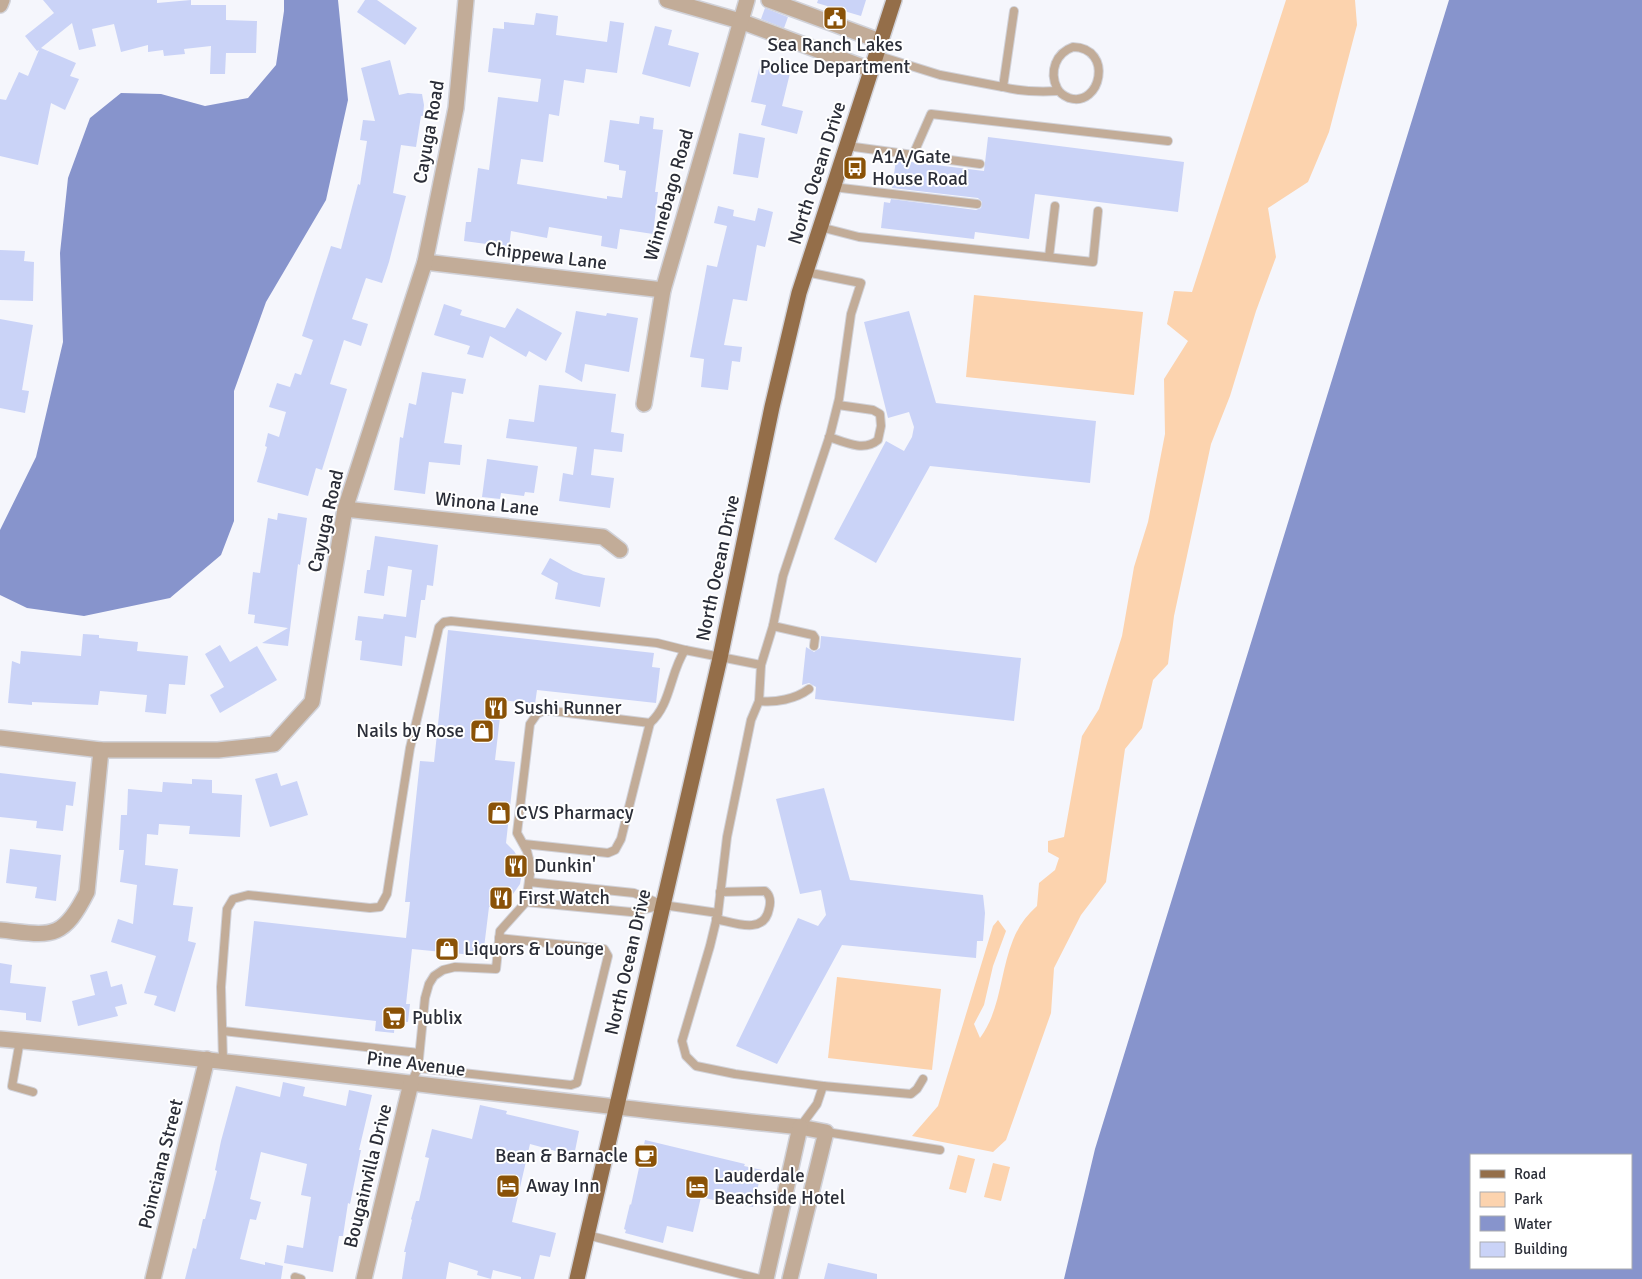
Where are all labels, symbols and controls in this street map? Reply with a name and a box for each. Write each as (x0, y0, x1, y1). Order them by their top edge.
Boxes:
public building icon: Sea Ranch Lakes Police Department (822, 5, 848, 31)
place label: Sea Ranch Lakes Police Department (760, 33, 911, 79)
street label: Cayuga Road (408, 78, 450, 186)
street label: North Ocean Drive (783, 98, 851, 248)
street label: Winnebago Road (639, 126, 699, 264)
place label: A1A/Gate House Road (872, 145, 968, 191)
bus stop icon: A1A/Gate House Road (842, 155, 868, 181)
street label: Chippewa Lane (484, 237, 608, 275)
street label: Cayuga Road (303, 467, 349, 575)
street label: Winona Lane (434, 487, 540, 521)
street label: North Ocean Drive (691, 493, 745, 643)
restaurant icon: Sushi Runner (483, 695, 509, 721)
place label: Sushi Runner (514, 696, 622, 720)
shop icon: Nails by Rose (469, 718, 495, 744)
place label: Nails by Rose (356, 719, 464, 743)
shop icon: CVS Pharmacy (486, 800, 512, 826)
place label: CVS Pharmacy (516, 801, 634, 825)
restaurant icon: Dunkin' (503, 853, 529, 879)
place label: Dunkin' (534, 854, 596, 878)
restaurant icon: First Watch (488, 885, 514, 911)
place label: First Watch (518, 886, 610, 910)
street label: North Ocean Drive (600, 887, 656, 1037)
shop icon: Liquors & Lounge (434, 936, 460, 962)
place label: Liquors & Lounge (464, 937, 604, 961)
supermarket icon: Publix (381, 1005, 407, 1031)
place label: Publix (412, 1006, 462, 1030)
street label: Pine Avenue (365, 1046, 467, 1082)
street label: Poinciana Street (133, 1096, 189, 1232)
street label: Bougainvilla Drive (339, 1102, 397, 1250)
cafe icon: Bean & Barnacle (633, 1143, 659, 1169)
place label: Bean & Barnacle (495, 1144, 628, 1168)
legend (1470, 1154, 1632, 1269)
place label: Lauderdale Beachside Hotel (714, 1164, 845, 1210)
text: Road (1514, 1165, 1546, 1183)
hotel icon: Away Inn (495, 1173, 521, 1199)
place label: Away Inn (526, 1174, 600, 1198)
hotel icon: Lauderdale Beachside Hotel (684, 1174, 710, 1200)
text: Park (1514, 1190, 1543, 1208)
text: Water (1514, 1215, 1552, 1233)
text: Building (1514, 1240, 1568, 1258)

